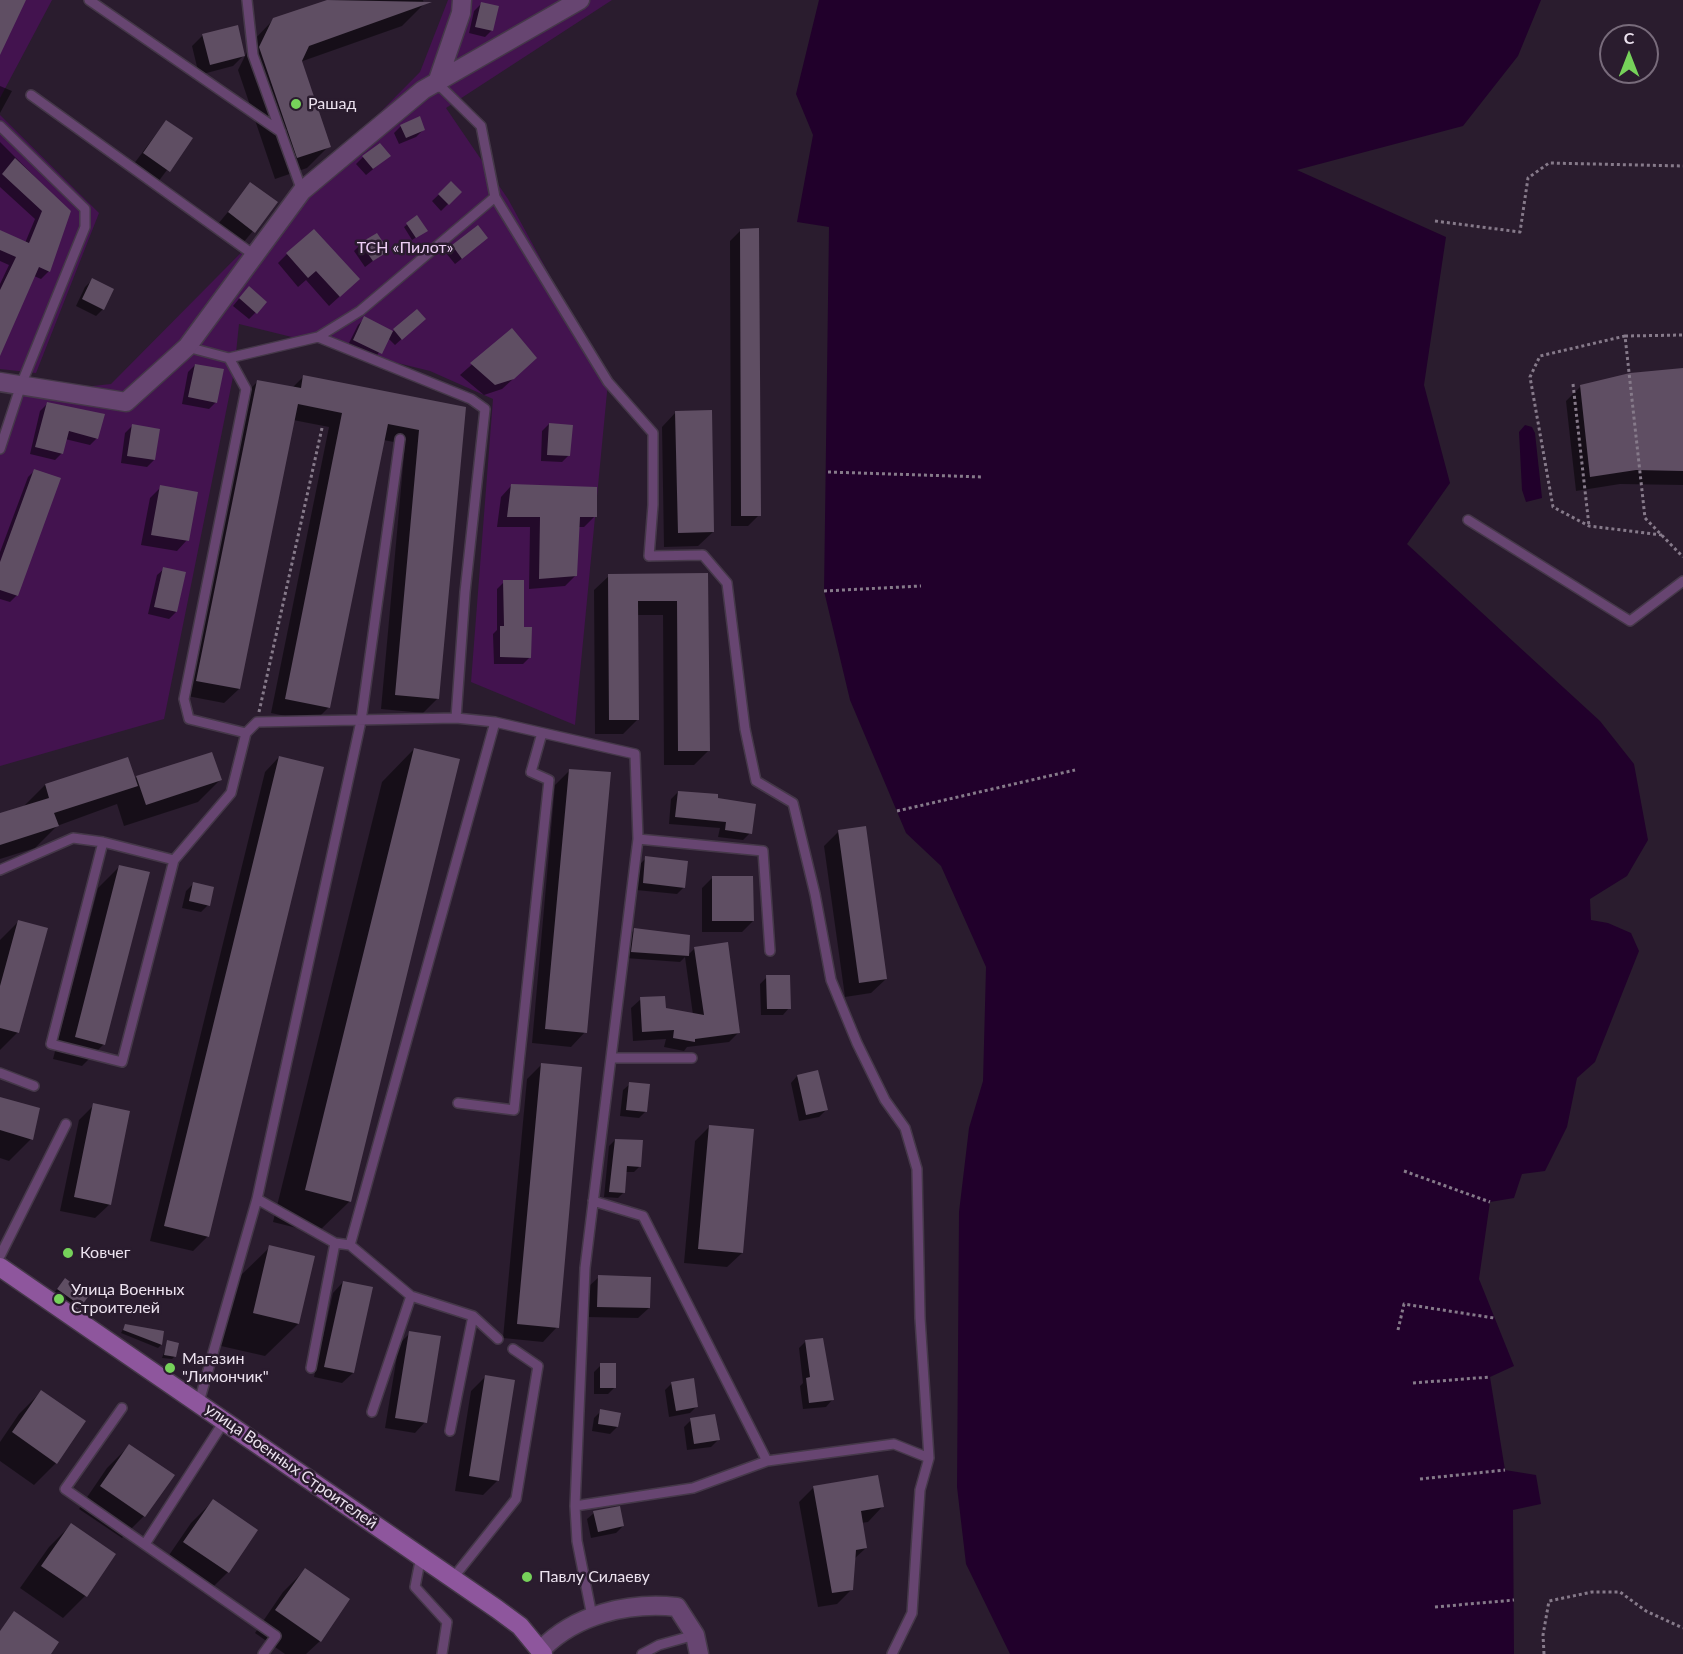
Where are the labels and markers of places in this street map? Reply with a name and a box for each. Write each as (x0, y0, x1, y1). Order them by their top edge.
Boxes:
place label: Рашад (308, 94, 356, 114)
marker: Рашад (289, 97, 303, 111)
place label: Ковчег (80, 1243, 130, 1263)
marker: Ковчег (61, 1246, 75, 1260)
place label: Улица Военных Строителей (71, 1280, 184, 1318)
marker: Улица Военных Строителей (52, 1292, 66, 1306)
place label: Магазин "Лимончик" (182, 1349, 269, 1387)
marker: Магазин "Лимончик" (163, 1361, 177, 1375)
place label: Павлу Силаеву (539, 1567, 650, 1587)
marker: Павлу Силаеву (520, 1570, 534, 1584)

